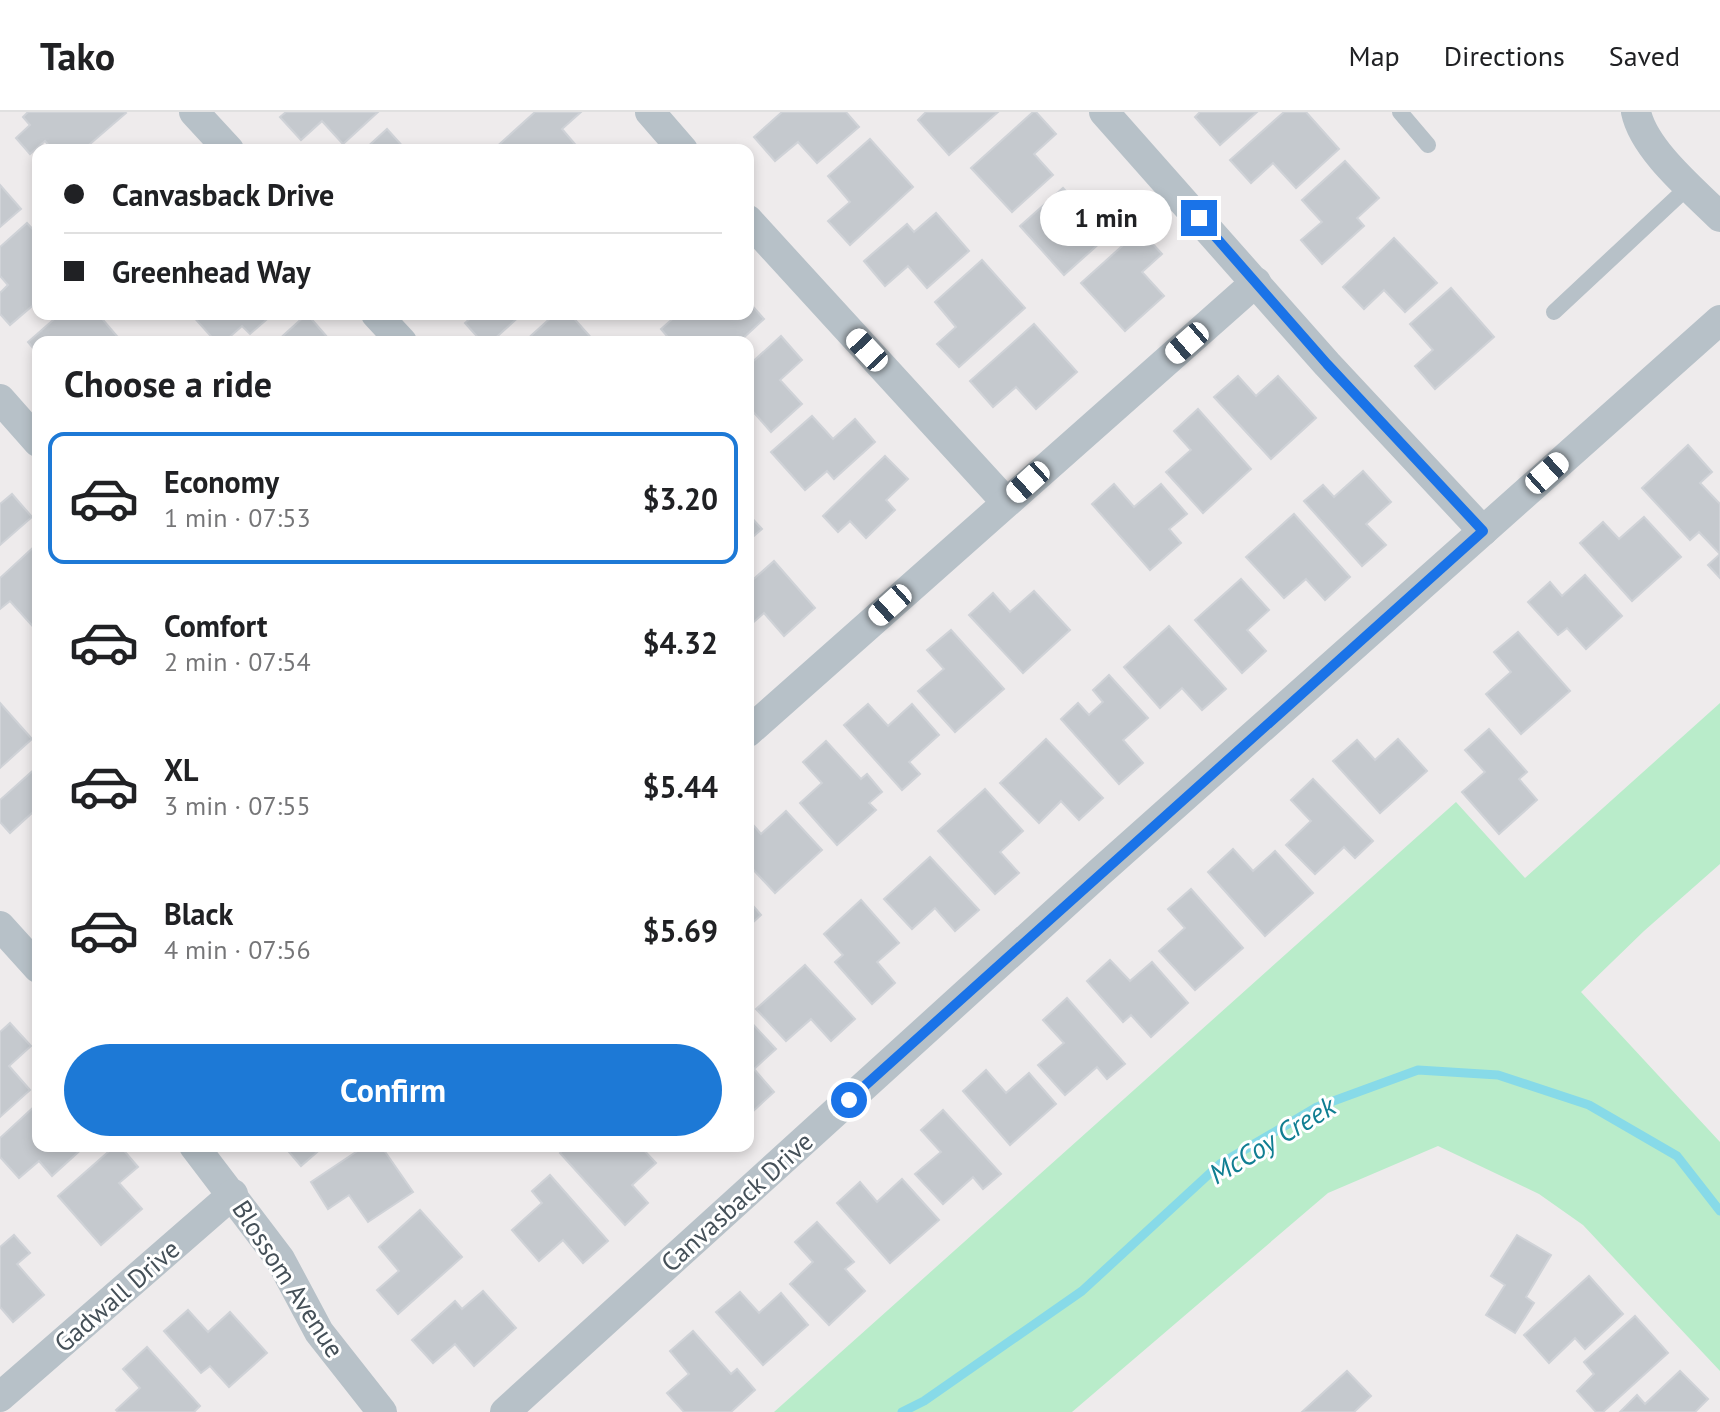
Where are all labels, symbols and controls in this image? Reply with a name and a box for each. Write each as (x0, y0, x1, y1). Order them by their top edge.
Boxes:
text: Tako (40, 31, 115, 80)
text: Map (1349, 37, 1400, 74)
text: Directions (1444, 37, 1565, 74)
text: Saved (1609, 37, 1680, 74)
text: Canvasback Drive (112, 175, 334, 214)
callout: 1 min (1039, 190, 1171, 246)
route end (1181, 200, 1217, 236)
text: 1 min (1074, 201, 1138, 234)
text: Greenhead Way (112, 252, 311, 291)
car (1161, 318, 1213, 368)
car (842, 324, 892, 376)
text: Choose a ride (64, 360, 272, 407)
car (1521, 448, 1573, 498)
car (1002, 457, 1054, 507)
icon: car (68, 462, 140, 534)
text: Economy (164, 462, 279, 501)
text: $3.20 (643, 479, 718, 518)
text: 1 min · 07:53 (164, 501, 311, 534)
car (864, 580, 916, 630)
icon: car (68, 606, 140, 678)
text: Comfort (164, 606, 267, 645)
text: $4.32 (643, 623, 718, 662)
text: 2 min · 07:54 (164, 645, 311, 678)
icon: car (68, 750, 140, 822)
text: XL (164, 750, 198, 789)
text: $5.44 (643, 767, 718, 806)
text: 3 min · 07:55 (164, 789, 311, 822)
icon: car (68, 894, 140, 966)
text: Black (164, 894, 233, 933)
text: $5.69 (643, 911, 718, 950)
text: 4 min · 07:56 (164, 933, 311, 966)
button: Confirm (64, 1044, 722, 1136)
route start (831, 1082, 867, 1118)
water label: McCoy Creek (1202, 1087, 1343, 1192)
street label: Canvasback Drive (654, 1125, 820, 1279)
street label: Blossom Avenue (225, 1194, 352, 1364)
street label: Gadwall Drive (47, 1232, 186, 1359)

